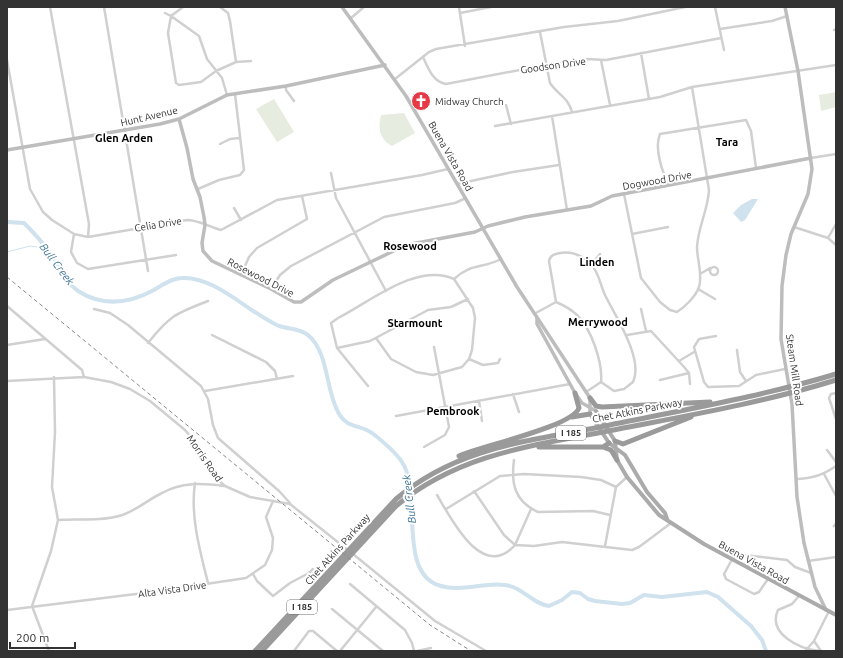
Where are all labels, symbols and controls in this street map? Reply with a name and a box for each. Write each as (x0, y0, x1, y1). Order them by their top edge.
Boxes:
street label: Goodson Drive (520, 55, 587, 76)
church icon: Midway Church (410, 90, 432, 112)
place label: Midway Church (435, 96, 504, 107)
street label: Hunt Avenue (119, 105, 179, 128)
street label: Buena Vista Road (426, 119, 475, 193)
district label: Glen Arden (95, 132, 153, 144)
district label: Tara (716, 136, 738, 148)
street label: Dogwood Drive (622, 169, 692, 192)
street label: Celia Drive (134, 215, 183, 234)
district label: Rosewood (383, 240, 437, 252)
water label: Bull Creek (37, 241, 77, 288)
street label: Rosewood Drive (226, 256, 296, 299)
district label: Linden (580, 256, 614, 268)
district label: Merrywood (568, 316, 628, 328)
district label: Starmount (387, 317, 443, 329)
street label: Steam Mill Road (784, 333, 805, 407)
street label: Chet Atkins Parkway (591, 396, 683, 425)
district label: Pembrook (426, 405, 480, 417)
road number: I 185 (556, 426, 586, 440)
street label: Morris Road (185, 433, 225, 484)
water label: Bull Creek (400, 473, 418, 524)
street label: Chet Atkins Parkway (303, 512, 372, 587)
street label: Buena Vista Road (717, 539, 791, 586)
street label: Alta Vista Drive (137, 579, 207, 600)
road number: I 185 (287, 600, 317, 614)
scale bar (10, 624, 75, 650)
text: 200 m (16, 631, 49, 644)

